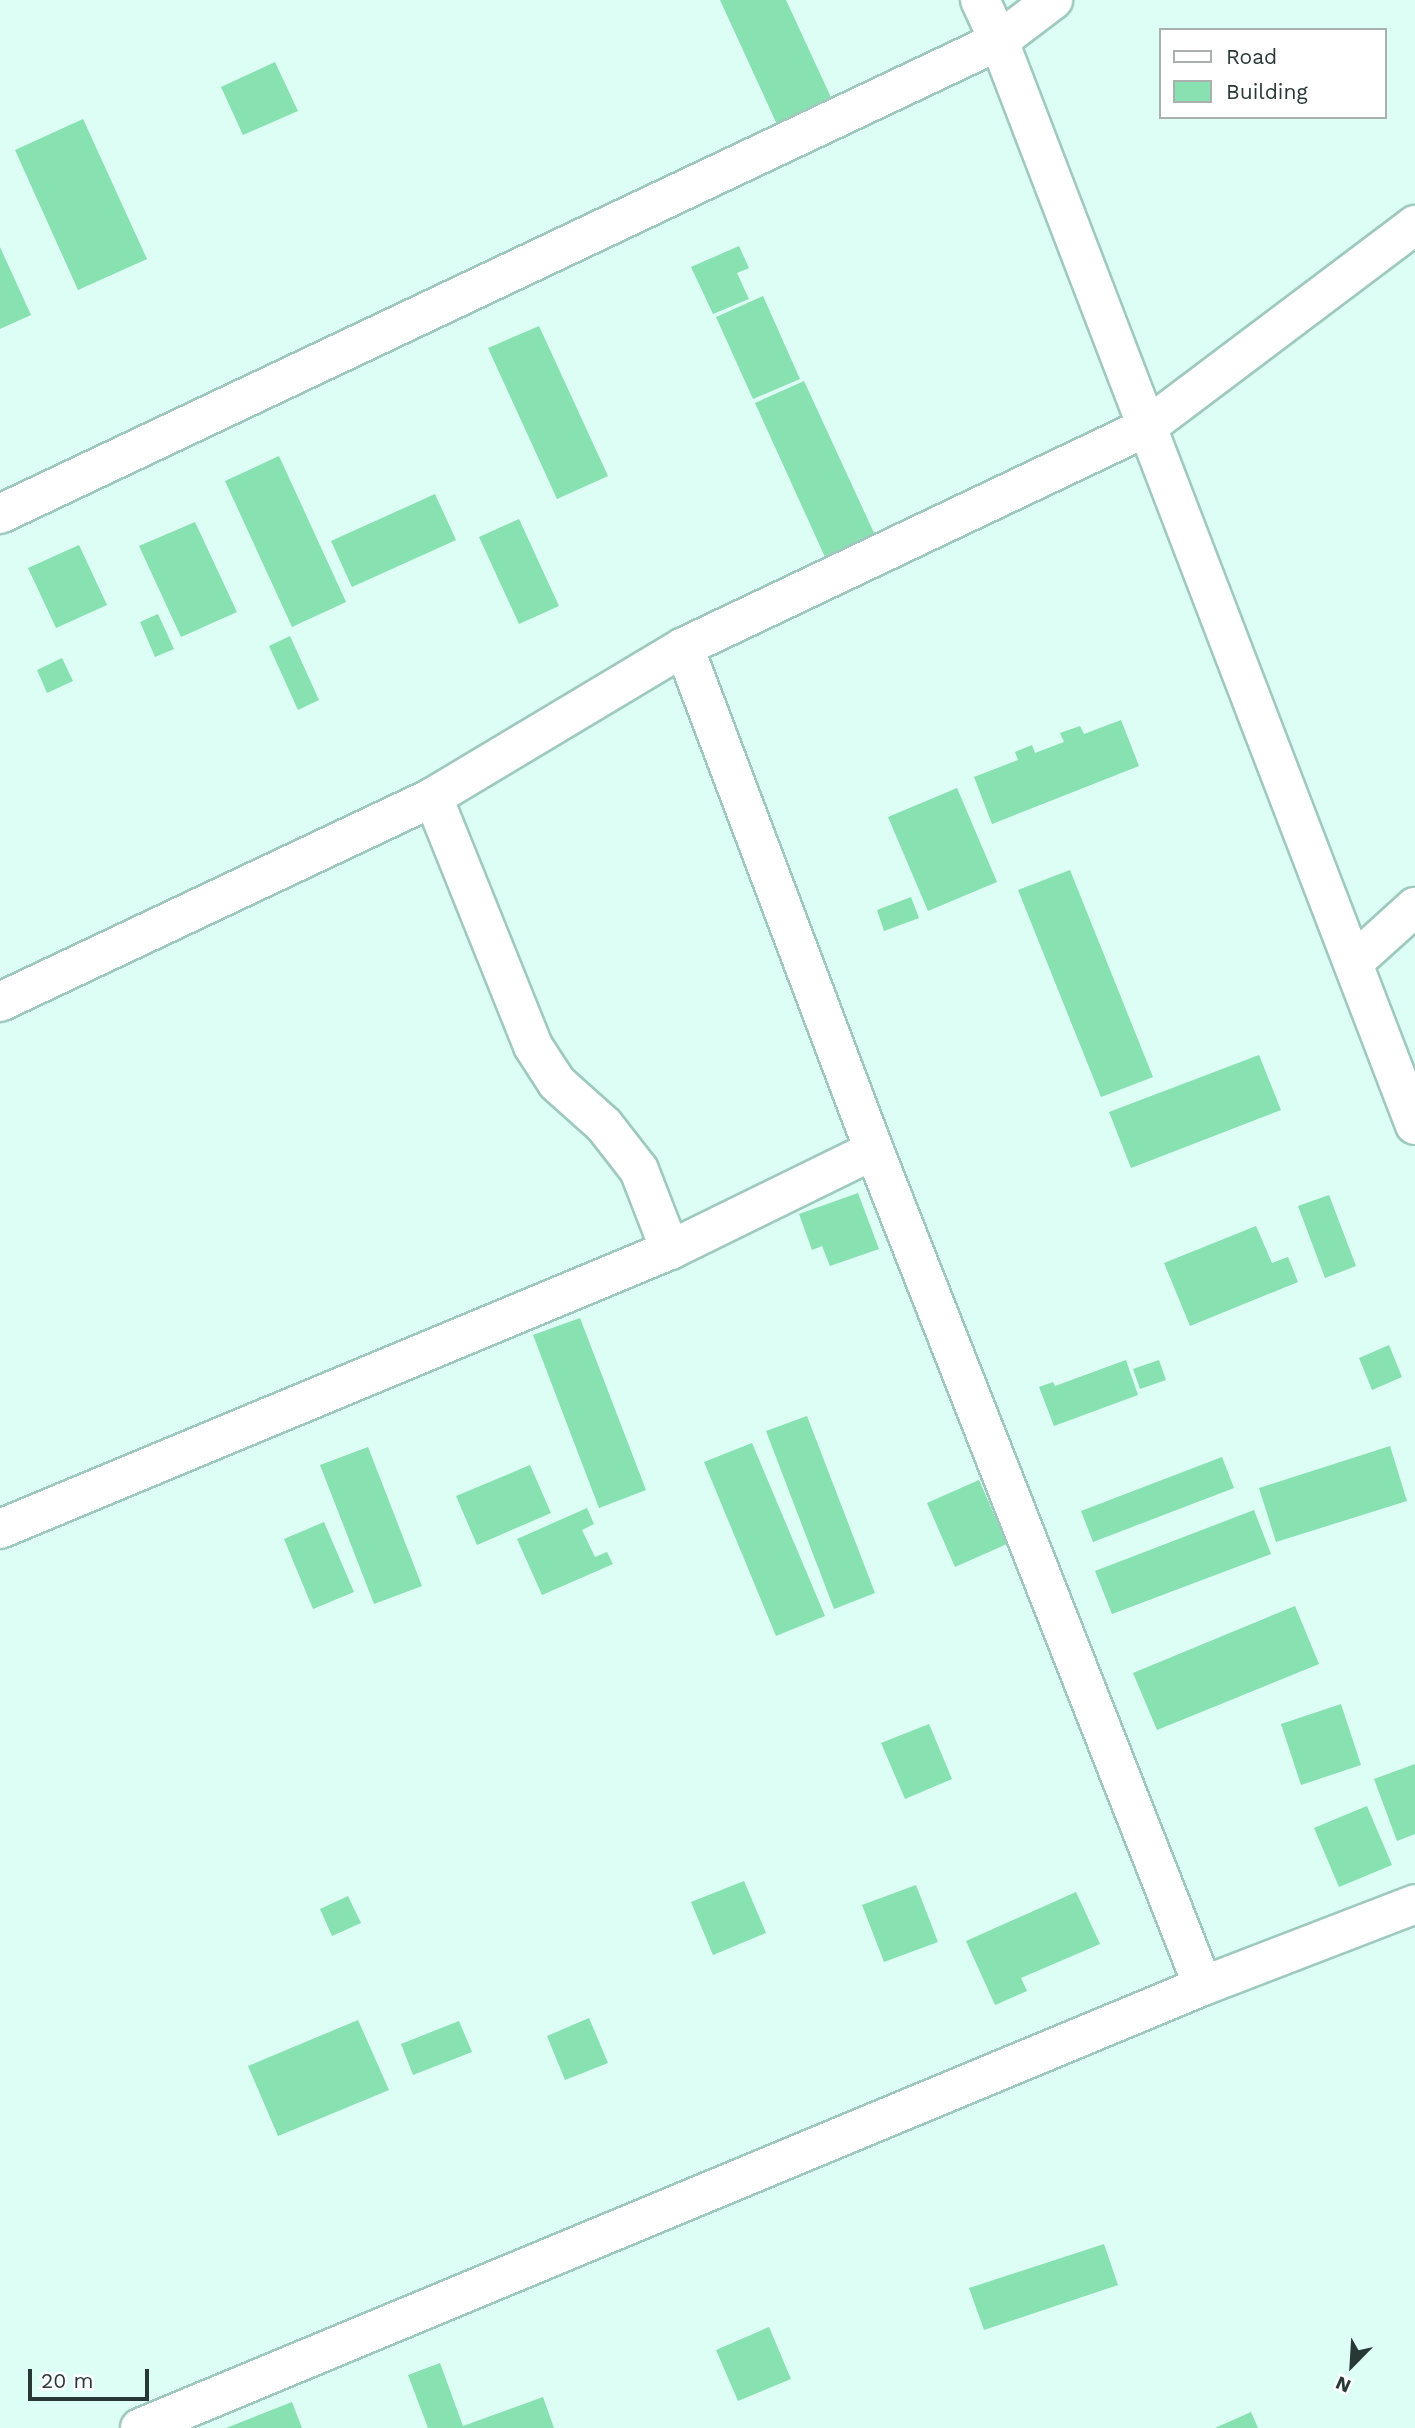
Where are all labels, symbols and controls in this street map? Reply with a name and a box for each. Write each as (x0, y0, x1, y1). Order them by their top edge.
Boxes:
legend (1160, 28, 1387, 119)
text: Road (1226, 44, 1277, 69)
text: Building (1226, 79, 1308, 104)
north arrow (1317, 2330, 1387, 2400)
scale bar (32, 2354, 152, 2398)
text: 20 m (41, 2368, 93, 2393)
text: N (1332, 2371, 1354, 2398)

